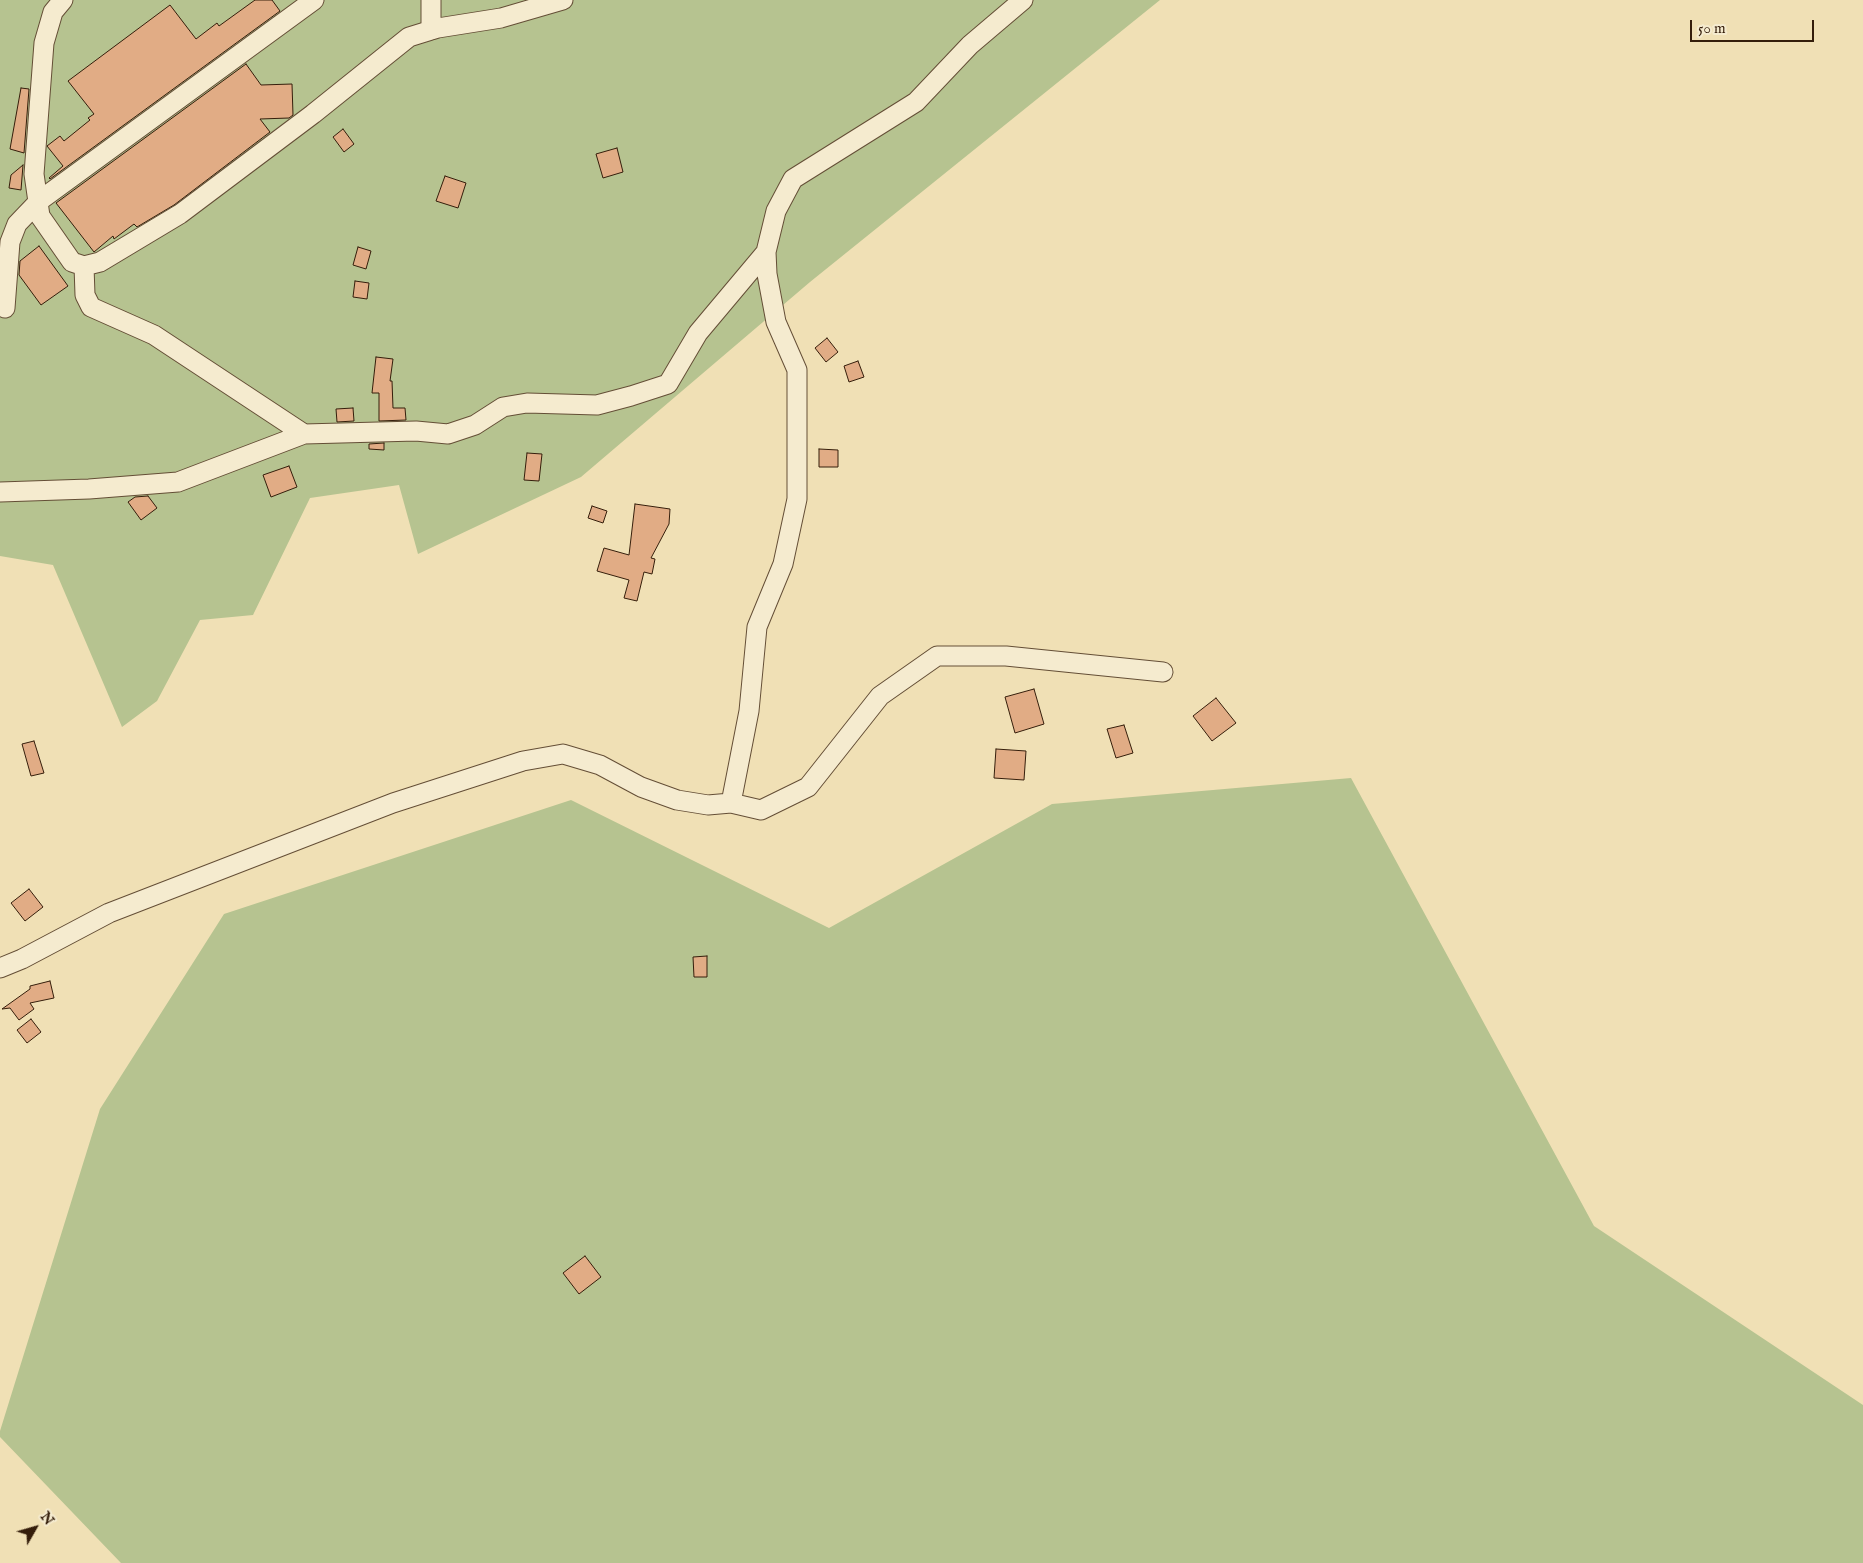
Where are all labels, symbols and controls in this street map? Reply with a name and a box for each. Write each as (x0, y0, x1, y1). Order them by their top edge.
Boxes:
scale bar (1693, 10, 1817, 42)
text: 50 m (1698, 19, 1726, 38)
north arrow (10, 1503, 60, 1553)
text: N (36, 1508, 58, 1529)

